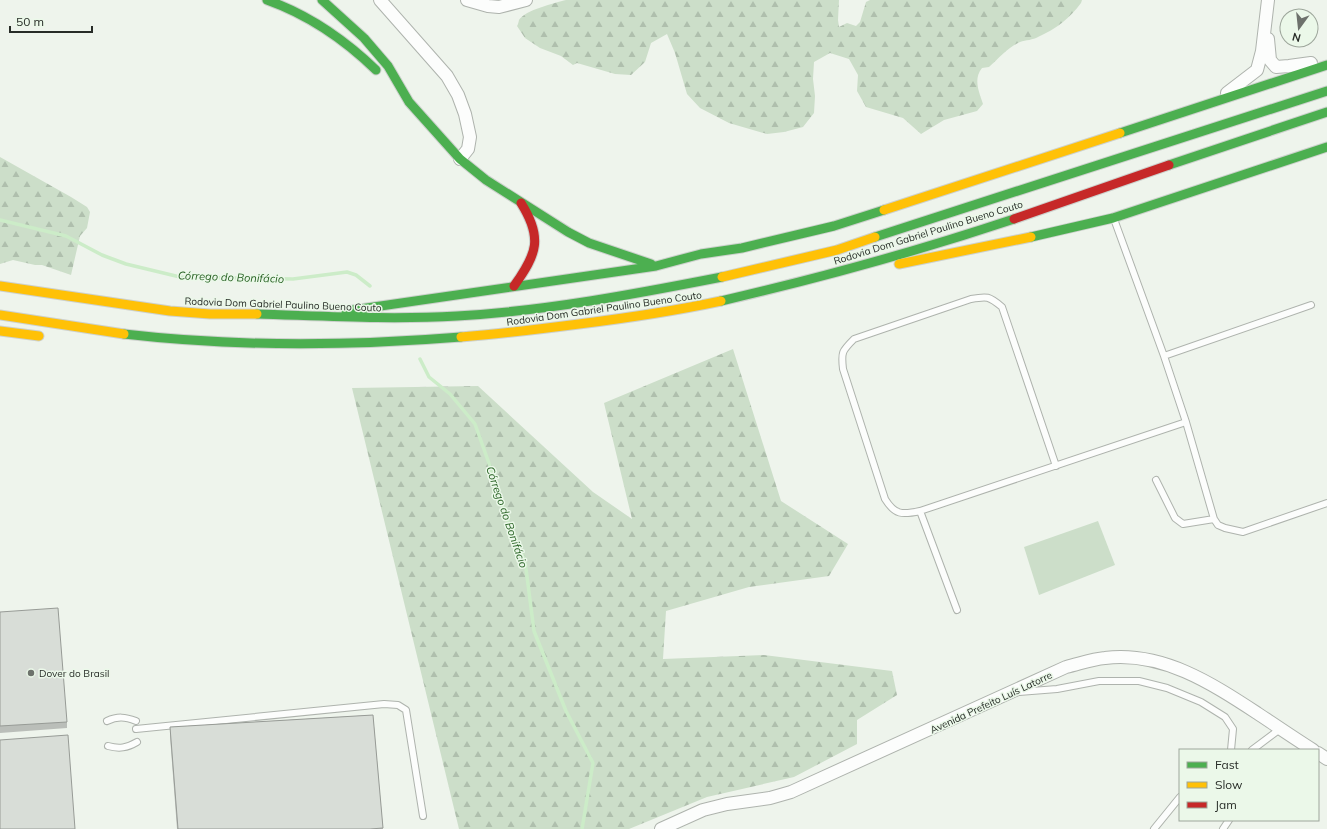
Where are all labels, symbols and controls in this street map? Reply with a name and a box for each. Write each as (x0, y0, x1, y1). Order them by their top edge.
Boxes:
scale bar (10, 8, 92, 34)
north arrow (1279, 8, 1319, 48)
text: 50 m (16, 14, 44, 29)
text: N (1291, 30, 1302, 45)
street label: Rodovia Dom Gabriel Paulino Bueno Couto (832, 197, 1025, 268)
water label: Córrego do Bonifácio (178, 268, 284, 286)
street label: Rodovia Dom Gabriel Paulino Bueno Couto (506, 288, 703, 329)
street label: Rodovia Dom Gabriel Paulino Bueno Couto (184, 295, 382, 314)
water label: Córrego do Bonifácio (483, 464, 531, 570)
place label: Dover do Brasil (39, 667, 109, 680)
marker: Dover do Brasil (26, 668, 36, 678)
street label: Avenida Prefeito Luís Latorre (928, 668, 1054, 736)
legend (1179, 749, 1319, 821)
text: Fast (1215, 757, 1239, 772)
text: Slow (1215, 777, 1243, 792)
text: Jam (1215, 797, 1237, 812)

